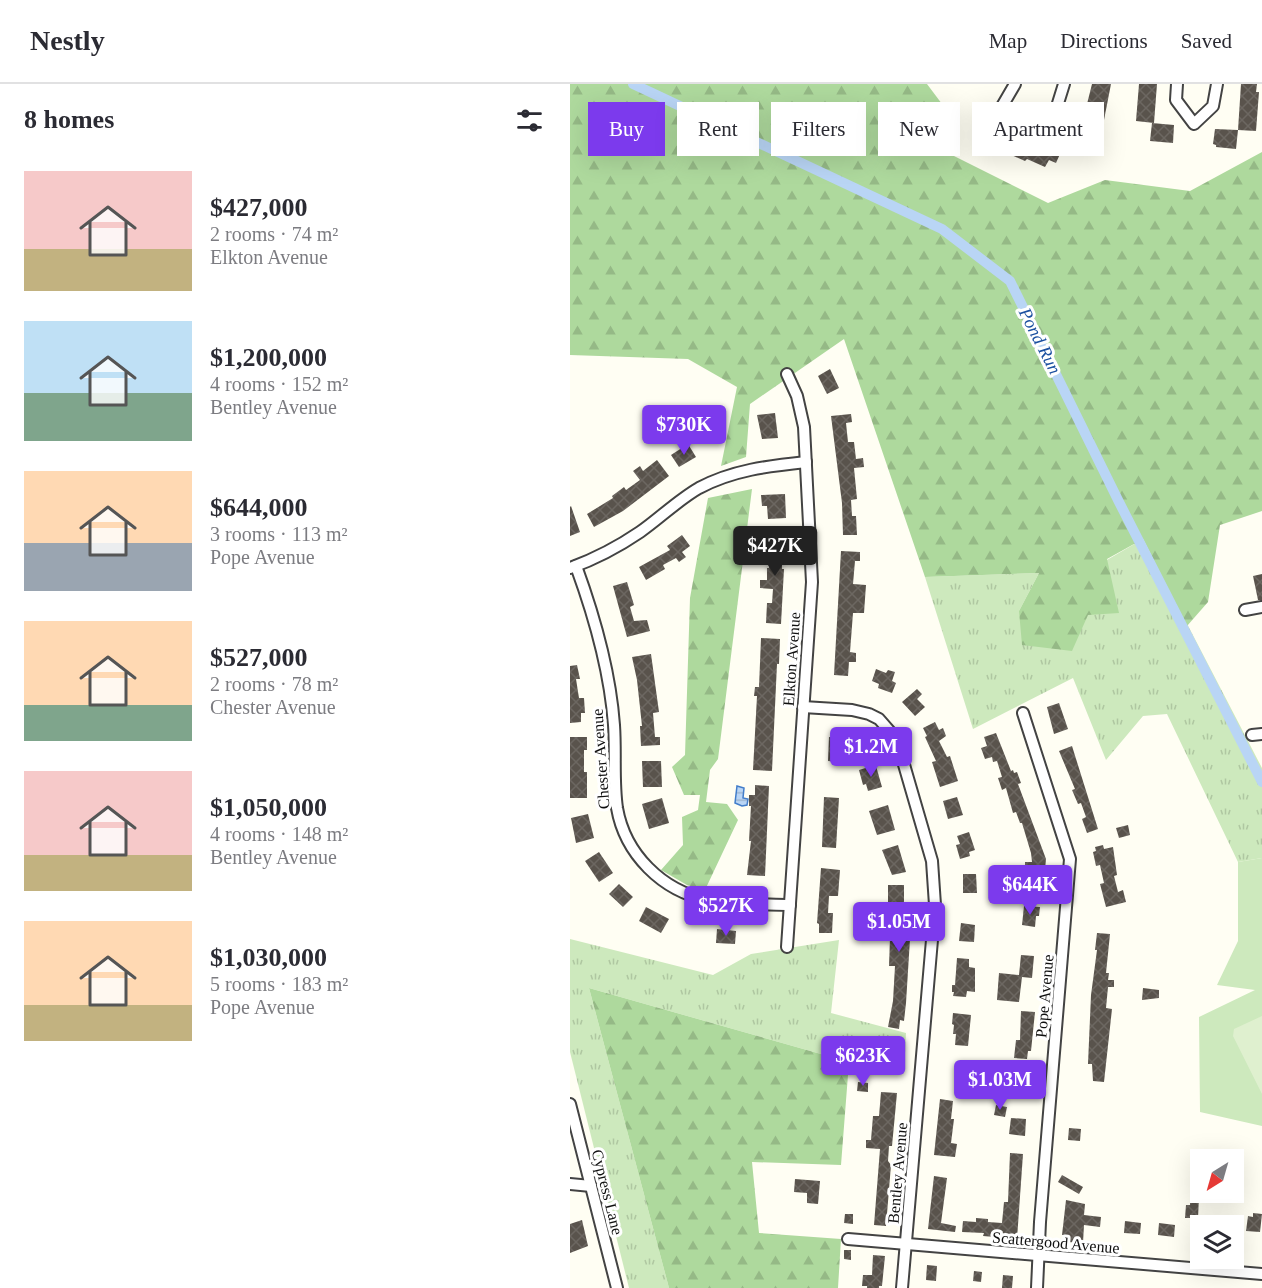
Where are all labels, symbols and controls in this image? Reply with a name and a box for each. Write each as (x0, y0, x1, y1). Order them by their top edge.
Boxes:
text: Nestly (30, 25, 105, 56)
text: Map (989, 29, 1027, 53)
text: Directions (1060, 29, 1148, 53)
text: Saved (1181, 29, 1232, 53)
chip: Buy (588, 102, 665, 156)
chip: Rent (677, 102, 759, 156)
chip: Filters (771, 102, 866, 156)
chip: New (878, 102, 960, 156)
chip: Apartment (972, 102, 1104, 156)
icon: filters (513, 104, 546, 137)
text: 8 homes (24, 105, 114, 134)
text: $427,000 (210, 193, 308, 222)
icon: home (72, 195, 144, 267)
text: 2 rooms · 74 m² (210, 223, 338, 245)
text: Elkton Avenue (210, 246, 328, 268)
water label: Pond Run (1014, 304, 1065, 377)
text: $1,200,000 (210, 343, 327, 372)
icon: home (72, 345, 144, 417)
text: 4 rooms · 152 m² (210, 373, 348, 395)
text: Bentley Avenue (210, 396, 337, 418)
pin: $730K (642, 405, 726, 456)
text: $730K (656, 413, 712, 435)
text: $644,000 (210, 493, 308, 522)
icon: home (72, 495, 144, 567)
text: 3 rooms · 113 m² (210, 523, 347, 545)
pin: $427K (733, 526, 817, 577)
text: $427K (747, 534, 803, 556)
text: Pope Avenue (210, 546, 315, 568)
street label: Elkton Avenue (780, 611, 803, 707)
text: $527,000 (210, 643, 308, 672)
icon: home (72, 645, 144, 717)
text: 2 rooms · 78 m² (210, 673, 338, 695)
text: Chester Avenue (210, 696, 336, 718)
street label: Chester Avenue (589, 708, 612, 810)
pin: $1.2M (829, 727, 913, 778)
text: $1.2M (844, 735, 898, 757)
text: $1,050,000 (210, 793, 327, 822)
icon: home (72, 795, 144, 867)
text: 4 rooms · 148 m² (210, 823, 348, 845)
text: Bentley Avenue (210, 846, 337, 868)
pin: $644K (988, 865, 1072, 916)
text: $644K (1002, 873, 1058, 895)
pin: $527K (684, 886, 768, 937)
text: $527K (698, 894, 754, 916)
pin: $1.05M (850, 902, 948, 953)
text: $1.05M (867, 910, 931, 932)
text: $1,030,000 (210, 943, 327, 972)
icon: home (72, 945, 144, 1017)
street label: Pope Avenue (1032, 954, 1058, 1039)
text: 5 rooms · 183 m² (210, 973, 348, 995)
text: Pope Avenue (210, 996, 315, 1018)
pin: $623K (821, 1036, 905, 1087)
text: $623K (835, 1044, 891, 1066)
pin: $1.03M (951, 1060, 1049, 1111)
text: $1.03M (968, 1068, 1032, 1090)
street label: Bentley Avenue (885, 1122, 911, 1224)
street label: Cypress Lane (588, 1148, 626, 1237)
north arrow (1190, 1149, 1244, 1203)
map controls (1190, 1149, 1244, 1269)
button: layers (1190, 1215, 1244, 1269)
street label: Scattergood Avenue (991, 1228, 1120, 1258)

